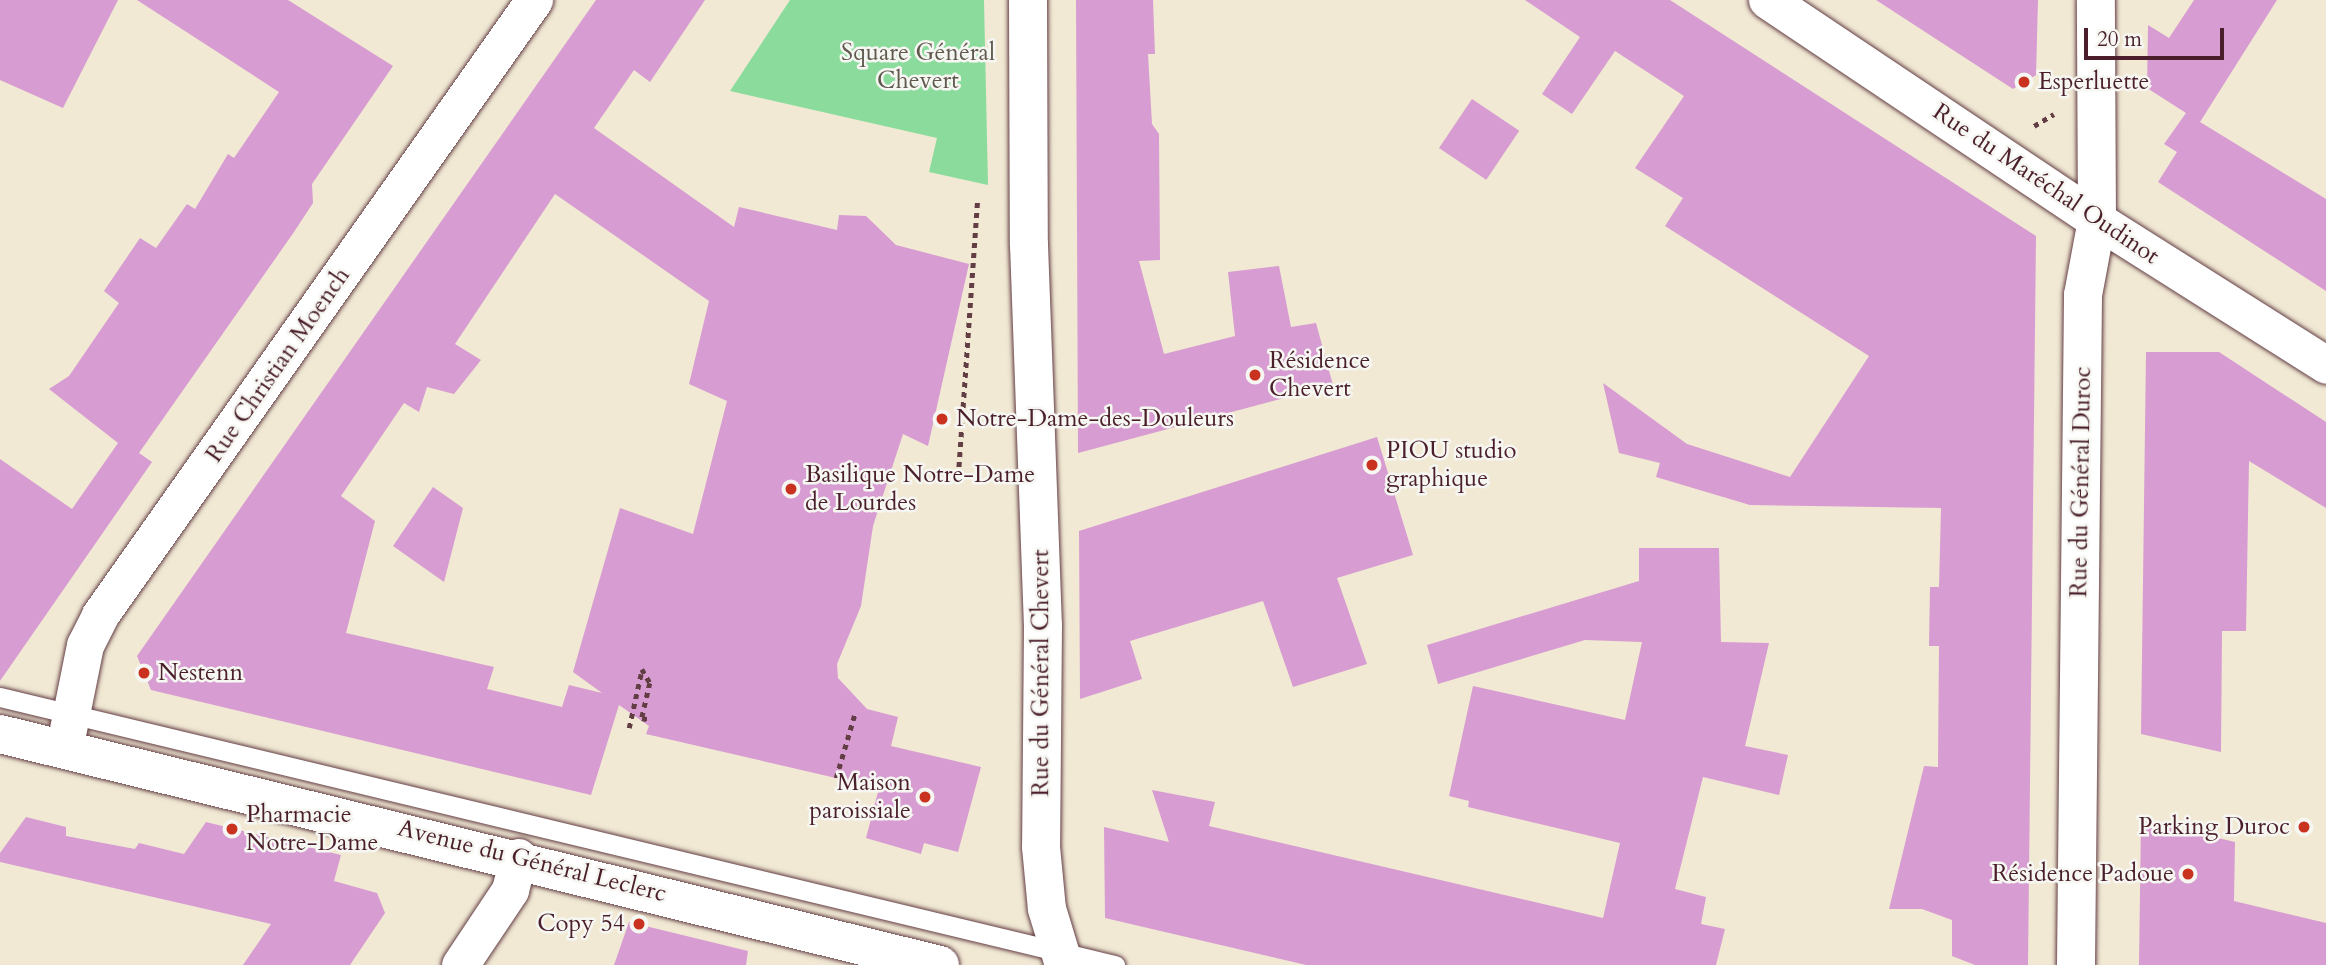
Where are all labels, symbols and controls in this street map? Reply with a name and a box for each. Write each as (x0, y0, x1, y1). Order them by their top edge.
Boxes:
scale bar (2088, 14, 2228, 58)
text: 20 m (2097, 25, 2142, 54)
park label: Square Général Chevert (841, 39, 995, 95)
place label: Esperluette (2038, 68, 2150, 96)
marker: Esperluette (2016, 74, 2032, 90)
street label: Rue du Maréchal Oudinot (1927, 97, 2165, 271)
street label: Rue Christian Moench (200, 262, 356, 468)
place label: Résidence Chevert (1269, 347, 1370, 403)
street label: Rue du Général Duroc (2065, 366, 2097, 598)
marker: Résidence Chevert (1247, 367, 1263, 383)
place label: Notre-Dame-des-Douleurs (956, 405, 1234, 433)
marker: Notre-Dame-des-Douleurs (934, 411, 950, 427)
place label: PIOU studio graphique (1386, 437, 1516, 493)
marker: PIOU studio graphique (1364, 457, 1380, 473)
place label: Basilique Notre-Dame de Lourdes (805, 461, 1035, 517)
marker: Basilique Notre-Dame de Lourdes (783, 481, 799, 497)
street label: Rue du Général Chevert (1027, 549, 1055, 797)
place label: Nestenn (158, 659, 243, 687)
marker: Nestenn (136, 665, 152, 681)
place label: Maison paroissiale (809, 769, 911, 825)
marker: Maison paroissiale (917, 789, 933, 805)
place label: Pharmacie Notre-Dame (246, 801, 378, 857)
place label: Parking Duroc (2138, 813, 2290, 841)
street label: Avenue du Général Leclerc (395, 814, 669, 908)
marker: Parking Duroc (2296, 819, 2312, 835)
marker: Pharmacie Notre-Dame (224, 821, 240, 837)
place label: Résidence Padoue (1992, 860, 2174, 888)
marker: Résidence Padoue (2180, 866, 2196, 882)
place label: Copy 54 (537, 910, 625, 938)
marker: Copy 54 (631, 916, 647, 932)

